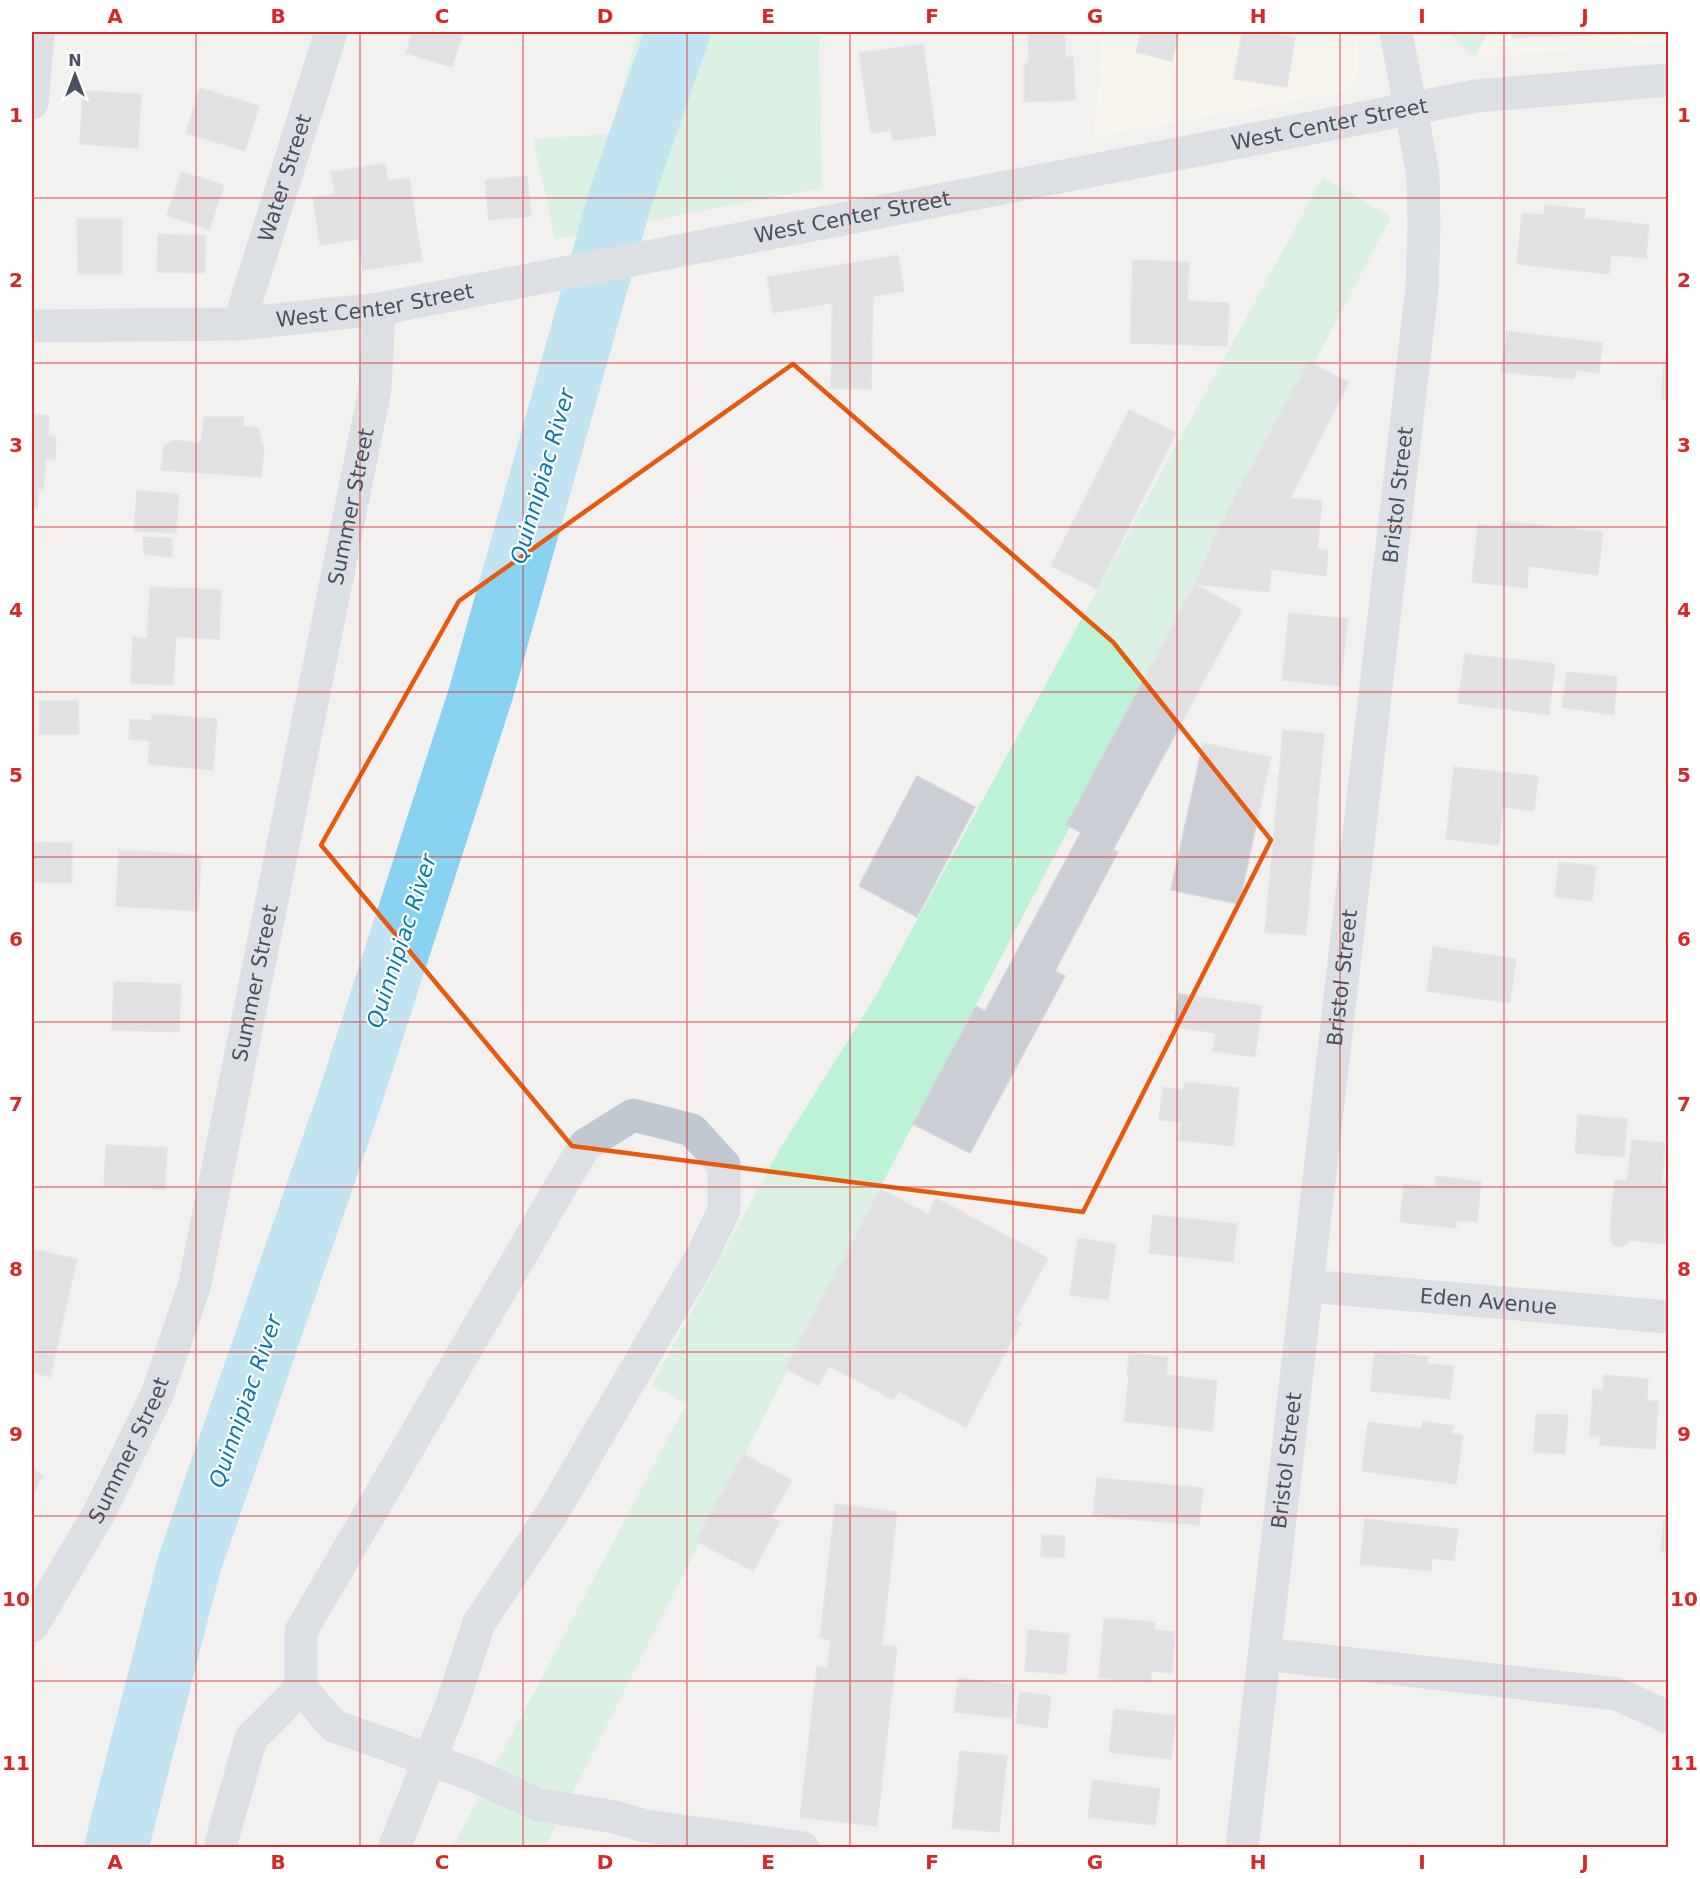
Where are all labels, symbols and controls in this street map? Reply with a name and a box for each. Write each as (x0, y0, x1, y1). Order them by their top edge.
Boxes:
text: A (107, 4, 123, 28)
text: B (270, 4, 286, 28)
text: C (435, 4, 449, 28)
text: D (597, 4, 613, 28)
text: E (761, 4, 775, 28)
text: F (925, 4, 939, 28)
text: G (1087, 4, 1103, 28)
text: H (1250, 4, 1266, 28)
text: I (1418, 4, 1426, 28)
text: J (1579, 4, 1589, 28)
north arrow (45, 45, 105, 105)
text: N (68, 51, 82, 70)
street label: West Center Street (1229, 94, 1430, 155)
text: 1 (9, 103, 23, 127)
text: 1 (1677, 103, 1691, 127)
street label: Water Street (254, 111, 316, 245)
street label: West Center Street (752, 186, 953, 248)
text: 2 (9, 268, 23, 292)
text: 2 (1677, 268, 1691, 292)
street label: West Center Street (275, 279, 476, 332)
water label: Quinnipiac River (506, 384, 580, 567)
street label: Bristol Street (1378, 425, 1418, 565)
street label: Summer Street (324, 426, 379, 587)
text: 3 (9, 433, 23, 457)
text: 3 (1677, 433, 1691, 457)
text: 4 (9, 598, 23, 622)
text: 4 (1677, 598, 1691, 622)
text: 5 (9, 763, 23, 787)
text: 5 (1677, 763, 1691, 787)
water label: Quinnipiac River (362, 849, 442, 1031)
street label: Summer Street (228, 902, 283, 1064)
street label: Bristol Street (1323, 908, 1362, 1047)
text: 6 (9, 927, 23, 951)
text: 6 (1677, 927, 1691, 951)
text: 7 (9, 1092, 23, 1116)
text: 7 (1677, 1092, 1691, 1116)
text: 8 (9, 1257, 23, 1281)
text: 8 (1677, 1257, 1691, 1281)
street label: Eden Avenue (1419, 1284, 1558, 1319)
water label: Quinnipiac River (204, 1310, 287, 1491)
street label: Summer Street (84, 1374, 174, 1528)
street label: Bristol Street (1267, 1391, 1306, 1530)
text: 9 (9, 1422, 23, 1446)
text: 9 (1677, 1422, 1691, 1446)
text: 10 (2, 1587, 30, 1611)
text: 10 (1670, 1587, 1698, 1611)
text: 11 (2, 1751, 30, 1775)
text: 11 (1670, 1751, 1698, 1775)
text: A (107, 1850, 123, 1874)
text: B (270, 1850, 286, 1874)
text: C (435, 1850, 449, 1874)
text: D (597, 1850, 613, 1874)
text: E (761, 1850, 775, 1874)
text: F (925, 1850, 939, 1874)
text: G (1087, 1850, 1103, 1874)
text: H (1250, 1850, 1266, 1874)
text: I (1418, 1850, 1426, 1874)
text: J (1579, 1850, 1589, 1874)

